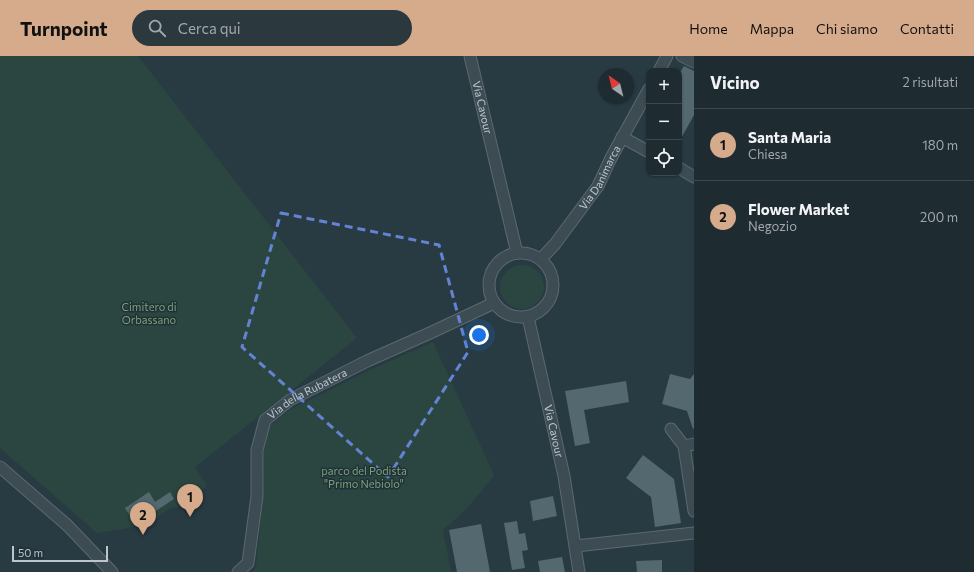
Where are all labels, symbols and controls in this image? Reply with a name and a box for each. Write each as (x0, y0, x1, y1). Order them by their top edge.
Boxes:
search box (132, 10, 412, 46)
text: Turnpoint (20, 17, 108, 40)
icon: search (146, 17, 168, 39)
text: Cerca qui (178, 19, 241, 37)
text: Home (689, 20, 728, 37)
text: Mappa (750, 20, 794, 37)
text: Chi siamo (816, 20, 878, 37)
text: Contatti (900, 20, 954, 37)
north arrow (598, 68, 634, 104)
map controls (646, 68, 682, 176)
button: + (646, 68, 682, 104)
text: Vicino (710, 72, 760, 93)
text: 2 risultati (902, 74, 958, 90)
street label: Via Cavour (470, 80, 496, 136)
button: − (646, 104, 682, 140)
text: Santa Maria (748, 128, 831, 146)
text: 1 (720, 137, 726, 153)
text: 180 m (922, 137, 958, 153)
button: locate (646, 140, 682, 176)
street label: Via Danimarca (576, 143, 623, 212)
text: Chiesa (748, 146, 787, 162)
text: Flower Market (748, 200, 849, 218)
text: 2 (719, 209, 727, 225)
text: 200 m (920, 209, 958, 225)
text: Negozio (748, 218, 797, 234)
park label: Cimitero di Orbassano (121, 300, 177, 326)
your location (469, 325, 489, 345)
street label: Via della Rubatera (264, 365, 349, 422)
street label: Via Cavour (542, 403, 567, 459)
park label: parco del Podista "Primo Nebiolo" (321, 464, 407, 490)
pin: 1 (177, 484, 203, 517)
pin: 2 (130, 502, 156, 535)
scale bar (12, 544, 108, 563)
text: 50 m (18, 546, 43, 559)

